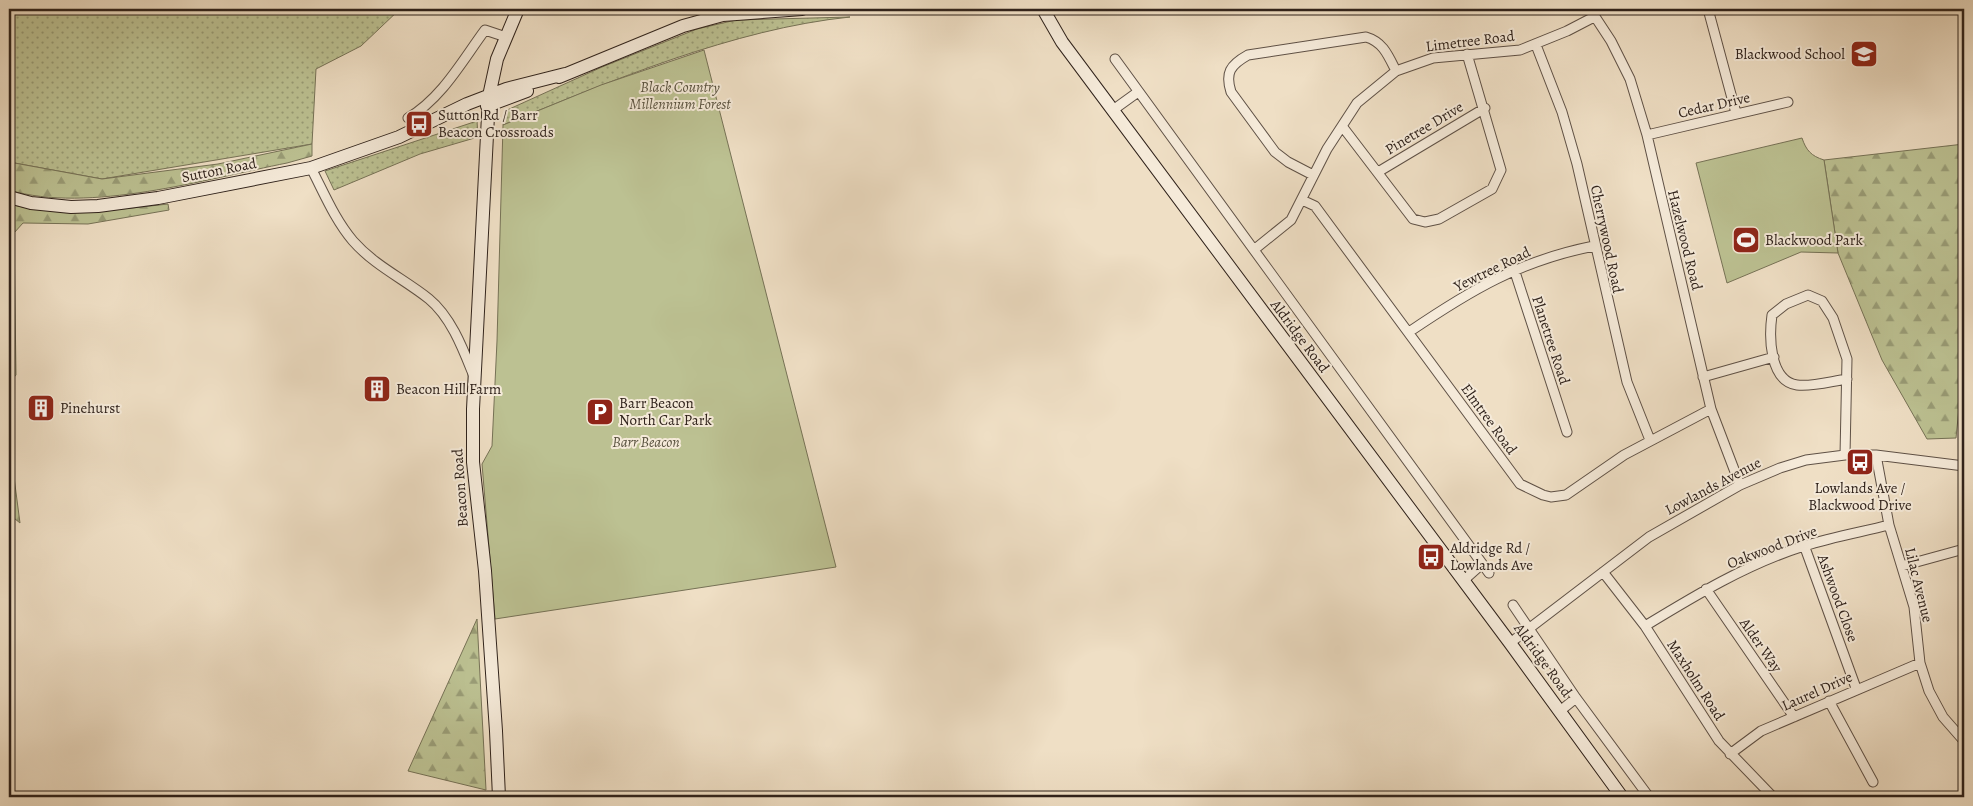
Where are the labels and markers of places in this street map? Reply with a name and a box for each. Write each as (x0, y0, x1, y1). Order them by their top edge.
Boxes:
school or university icon: Blackwood School (1849, 39, 1879, 69)
place label: Blackwood School (1735, 44, 1845, 64)
place label: Sutton Rd / Barr Beacon Crossroads (438, 105, 554, 142)
bus stop icon: Sutton Rd / Barr Beacon Crossroads (404, 109, 434, 139)
sports icon: Blackwood Park (1731, 225, 1761, 255)
place label: Blackwood Park (1765, 230, 1863, 250)
building icon: Beacon Hill Farm (362, 374, 392, 404)
place label: Beacon Hill Farm (396, 379, 502, 399)
building icon: Pinehurst (26, 393, 56, 423)
place label: Barr Beacon North Car Park (619, 393, 712, 430)
parking icon: Barr Beacon North Car Park (585, 397, 615, 427)
place label: Pinehurst (60, 398, 120, 418)
bus stop icon: Lowlands Ave / Blackwood Drive (1845, 447, 1875, 477)
place label: Lowlands Ave / Blackwood Drive (1808, 478, 1912, 515)
place label: Aldridge Rd / Lowlands Ave (1449, 538, 1533, 575)
bus stop icon: Aldridge Rd / Lowlands Ave (1416, 542, 1446, 572)

